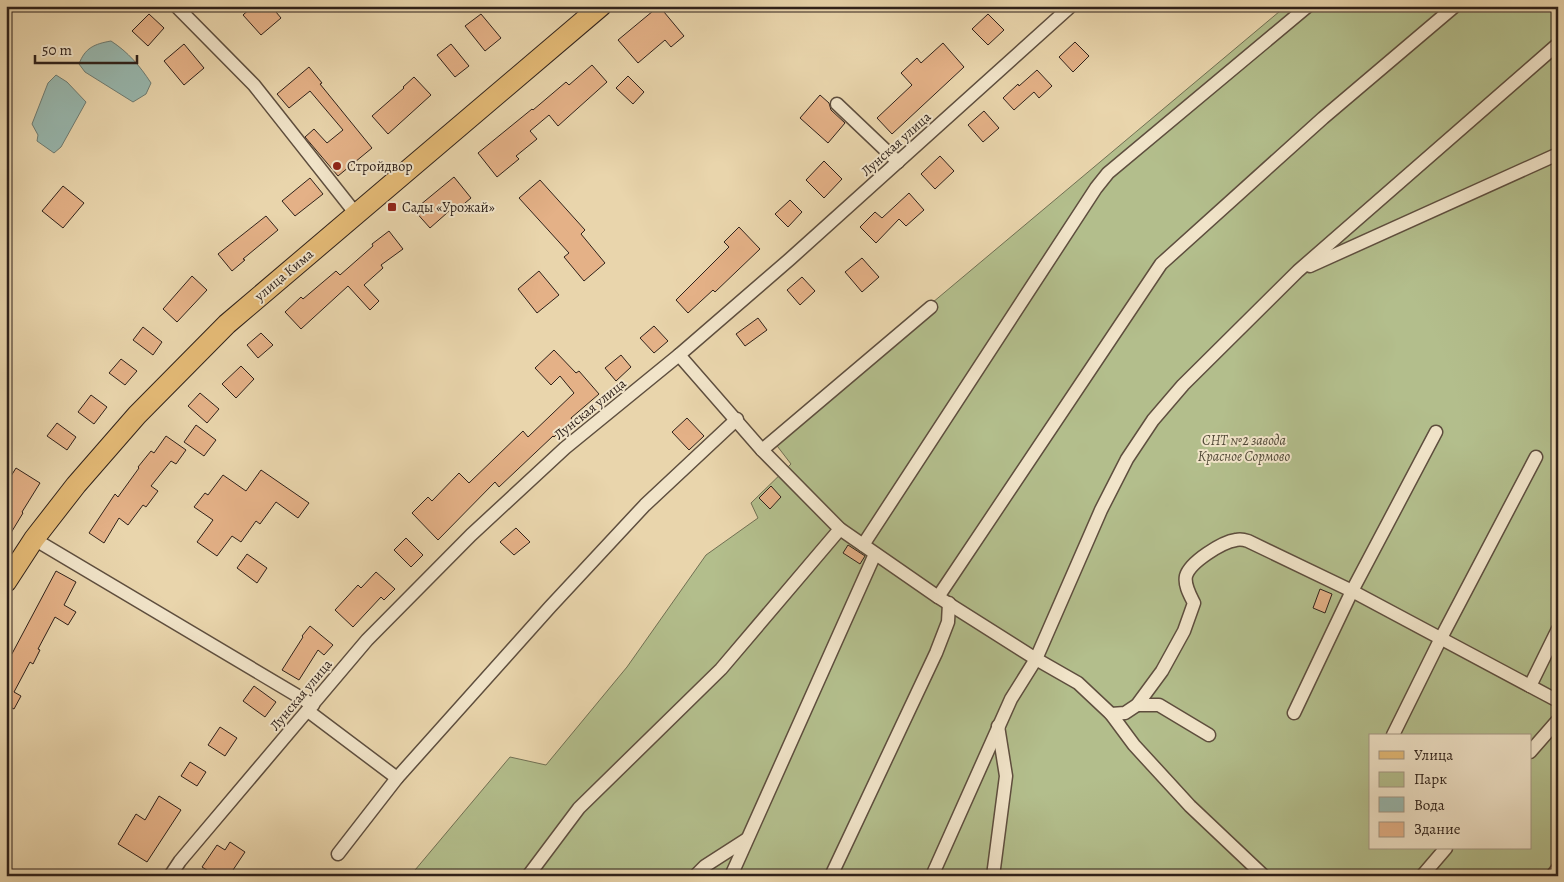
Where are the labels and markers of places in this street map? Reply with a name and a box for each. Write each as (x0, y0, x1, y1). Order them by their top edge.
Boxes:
place label: Стройдвор (347, 157, 413, 176)
marker: Стройдвор (331, 160, 343, 172)
place label: Сады «Урожай» (402, 198, 495, 217)
marker: Сады «Урожай» (386, 201, 398, 213)

